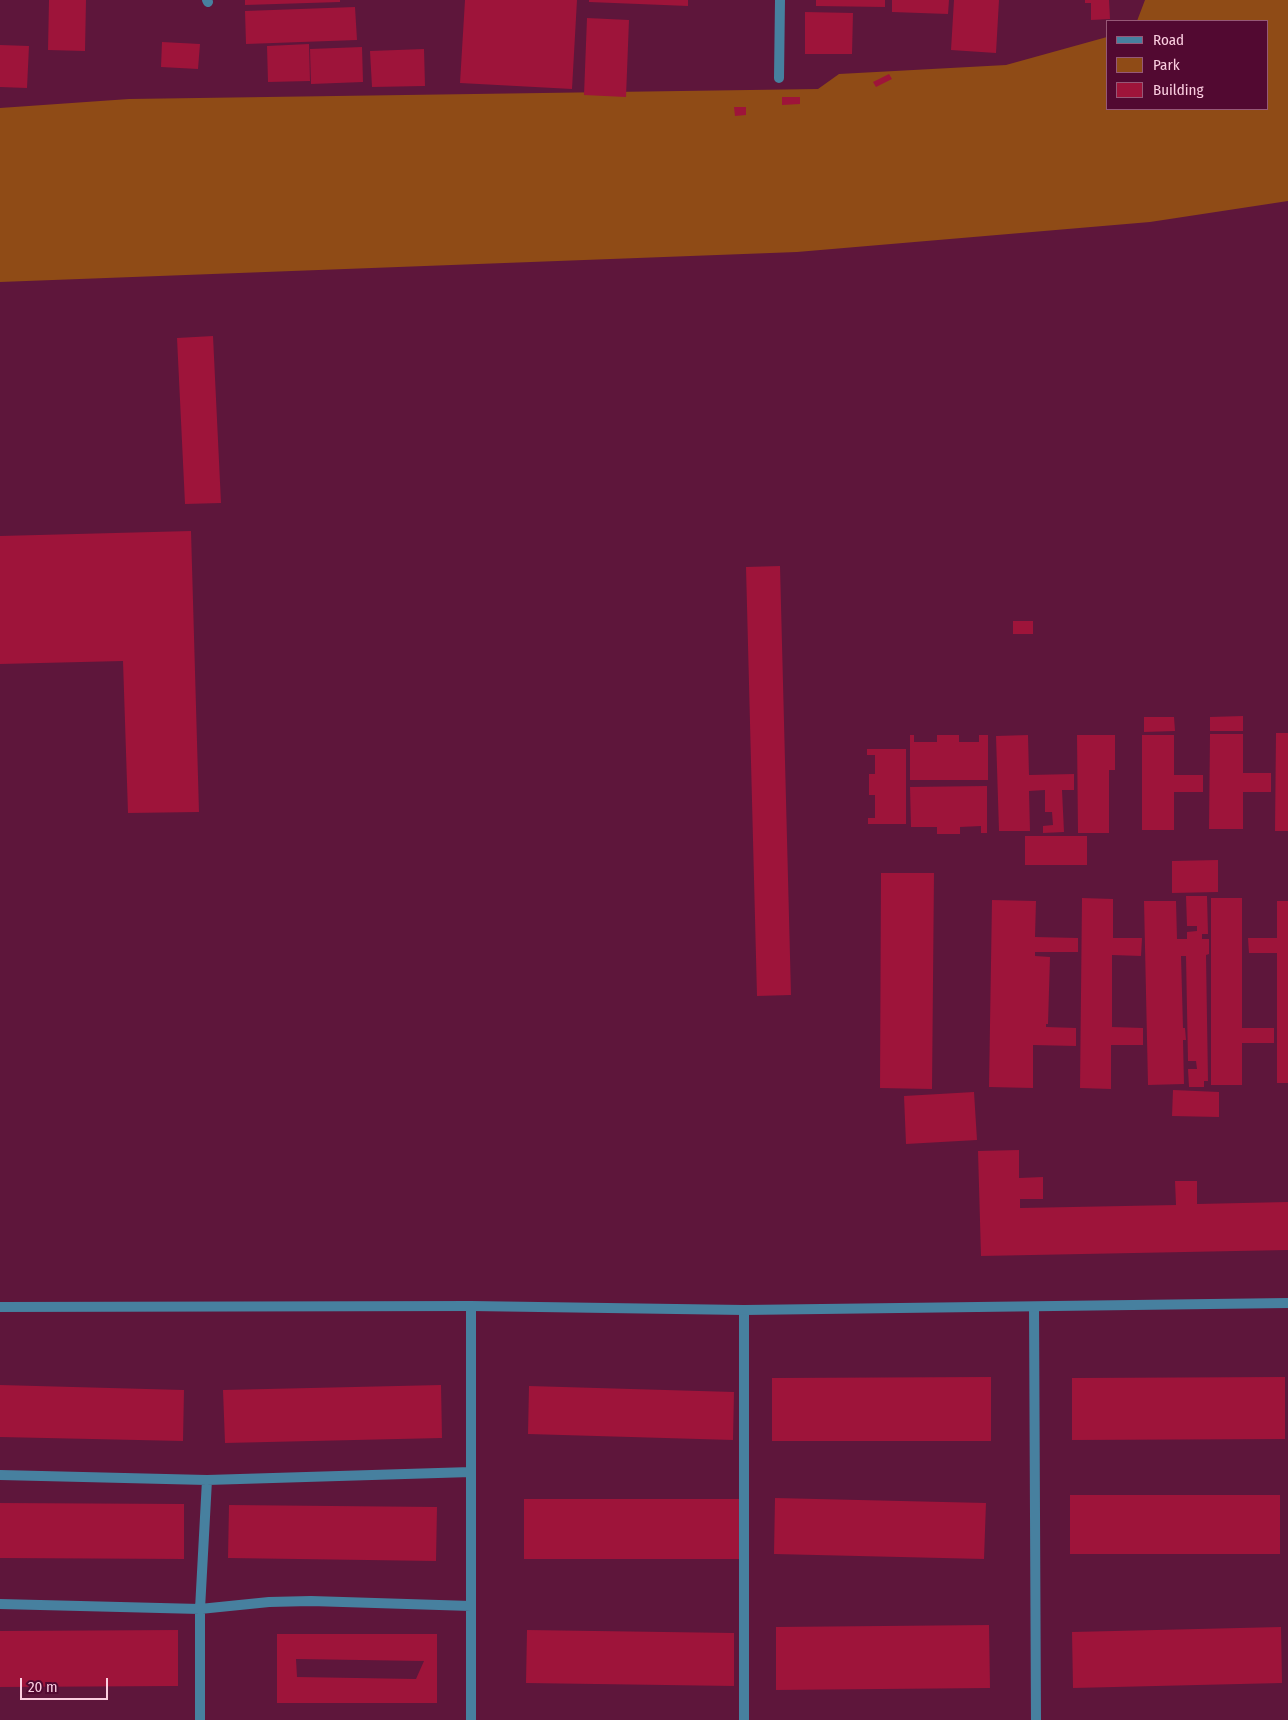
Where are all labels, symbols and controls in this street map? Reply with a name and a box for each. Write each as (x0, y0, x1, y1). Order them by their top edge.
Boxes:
legend (1106, 20, 1268, 110)
text: Road (1153, 31, 1184, 49)
text: Park (1153, 56, 1180, 74)
text: Building (1153, 81, 1204, 99)
scale bar (22, 1668, 110, 1700)
text: 20 m (28, 1678, 58, 1696)

